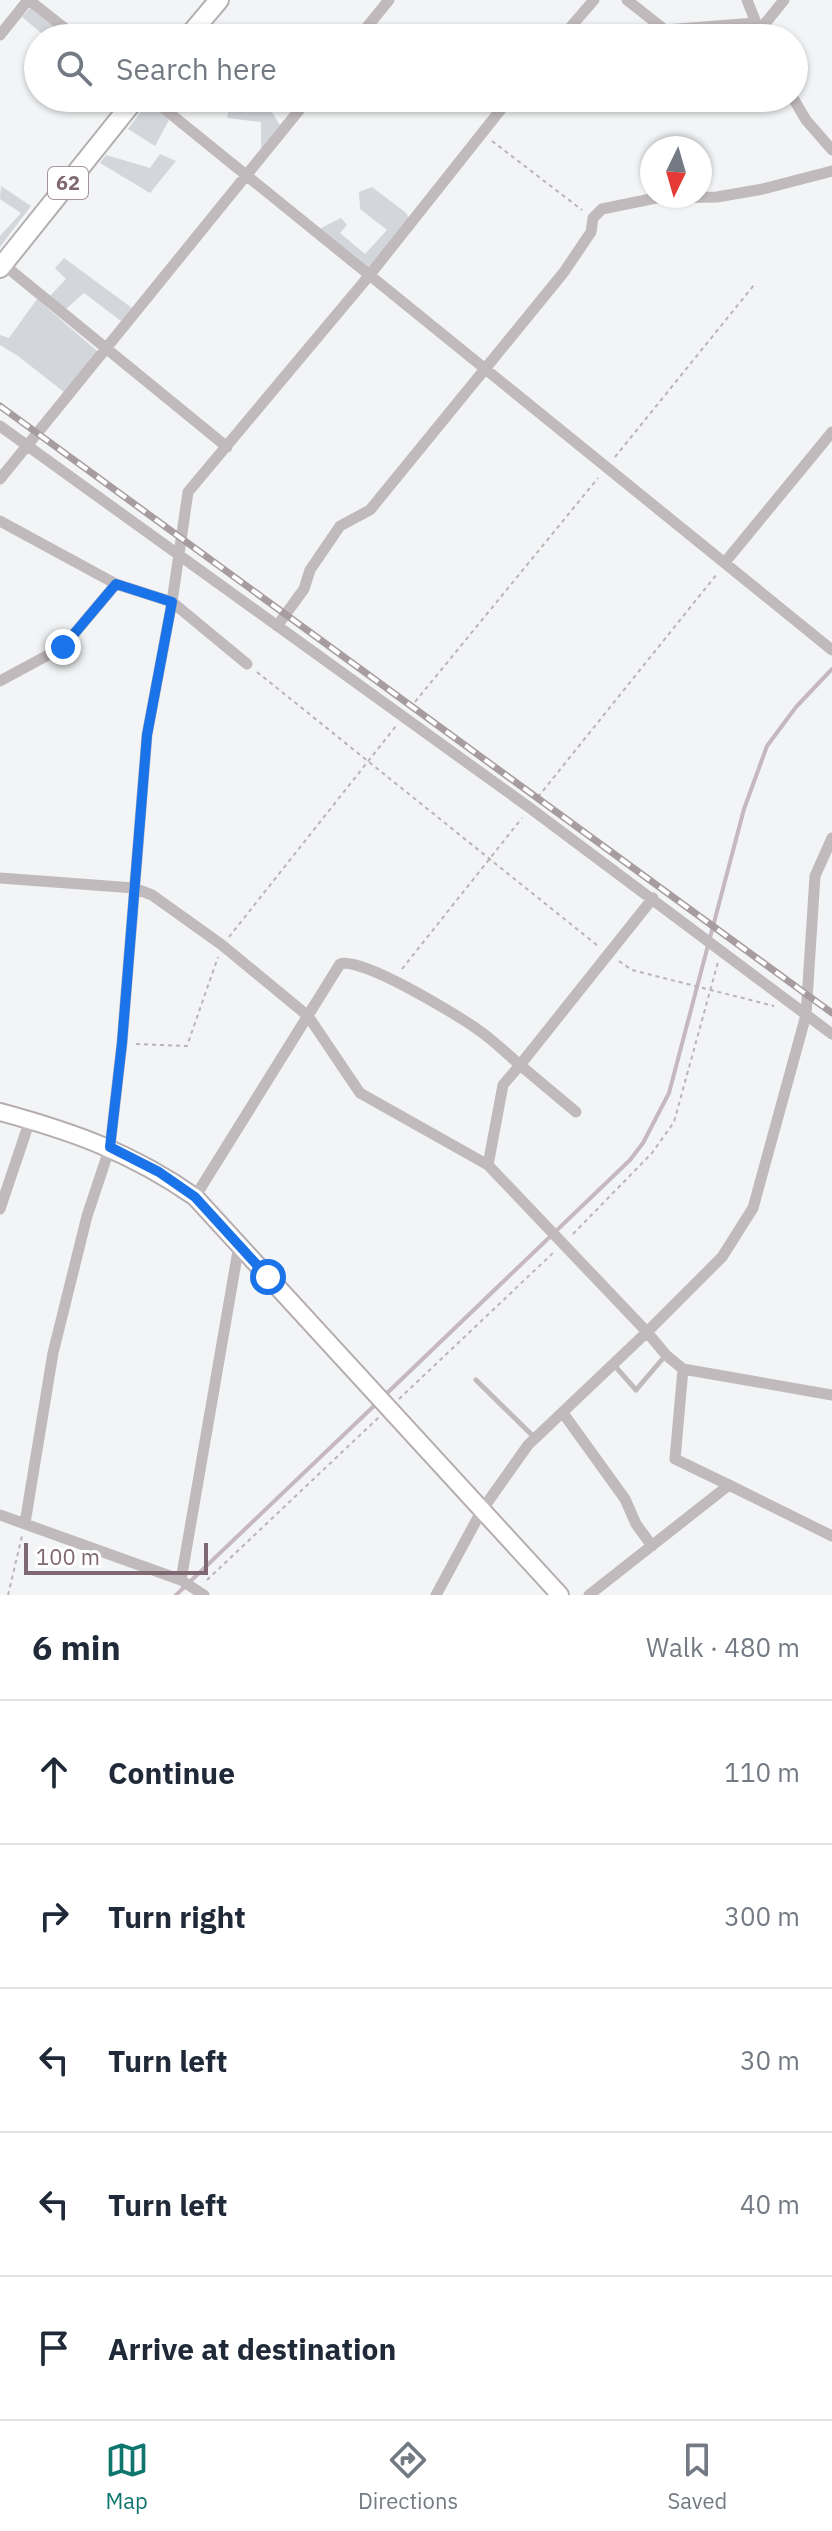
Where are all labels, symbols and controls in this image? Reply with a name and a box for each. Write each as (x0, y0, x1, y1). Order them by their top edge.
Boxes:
search box (24, 24, 808, 112)
icon: search (52, 46, 96, 90)
text: Search here (116, 49, 277, 88)
north arrow (640, 136, 712, 208)
road number: 62 (48, 167, 88, 199)
route end (45, 629, 81, 665)
route start (250, 1259, 286, 1295)
scale bar (24, 1539, 208, 1575)
text: 100 m (36, 1542, 100, 1571)
text: 6 min (32, 1625, 121, 1669)
text: Walk · 480 m (646, 1630, 800, 1664)
icon: ahead (32, 1750, 76, 1794)
text: Continue (108, 1753, 235, 1792)
text: 110 m (724, 1755, 800, 1789)
icon: right (32, 1894, 76, 1938)
text: Turn right (108, 1897, 246, 1936)
text: 300 m (724, 1899, 800, 1933)
icon: left (32, 2038, 76, 2082)
text: Turn left (108, 2041, 227, 2080)
text: 30 m (740, 2043, 800, 2077)
icon: left (32, 2182, 76, 2226)
text: Turn left (108, 2185, 227, 2224)
text: 40 m (740, 2187, 800, 2221)
icon: arrive (32, 2326, 76, 2370)
text: Arrive at destination (108, 2329, 396, 2368)
tab: Map (105, 2438, 149, 2515)
tab: Directions (358, 2438, 458, 2515)
tab: Saved (667, 2438, 727, 2515)

